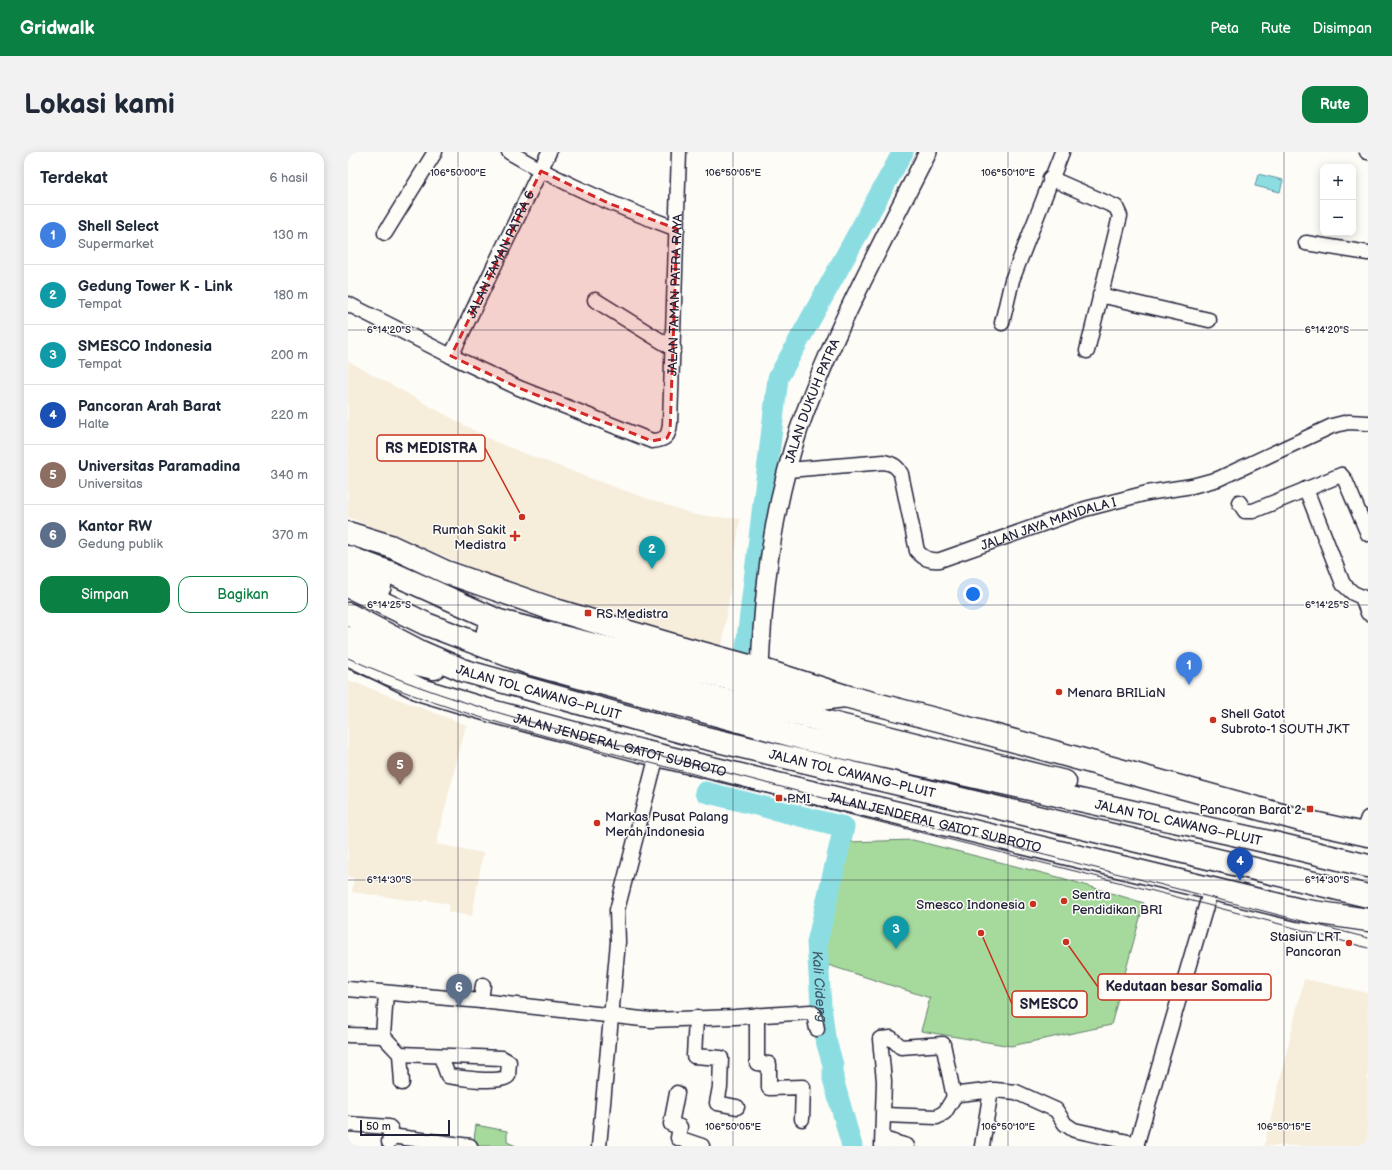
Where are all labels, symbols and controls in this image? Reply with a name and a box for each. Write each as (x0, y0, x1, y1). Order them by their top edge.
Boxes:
text: Gridwalk (20, 17, 95, 40)
text: Peta (1210, 20, 1239, 37)
text: Rute (1261, 20, 1291, 37)
text: Disimpan (1313, 20, 1372, 37)
button: Rute (1302, 86, 1368, 123)
text: Lokasi kami (24, 88, 175, 121)
map controls (1320, 164, 1356, 236)
button: + (1320, 164, 1356, 200)
text: 106°50'00"E (430, 167, 487, 179)
text: 106°50'05"E (705, 167, 761, 179)
text: 106°50'10"E (981, 167, 1035, 179)
text: Terdekat (40, 168, 108, 188)
text: 6 hasil (270, 170, 308, 186)
street label: JALAN TAMAN PATRA 6 (463, 188, 538, 321)
button: − (1320, 200, 1356, 236)
street label: JALAN TAMAN PATRA RAYA (665, 214, 686, 376)
text: Shell Select (78, 217, 159, 236)
text: 1 (50, 227, 56, 243)
text: 130 m (273, 227, 308, 243)
text: Supermarket (78, 236, 154, 252)
text: Gedung Tower K - Link (78, 277, 233, 296)
text: 2 (49, 287, 57, 303)
text: 180 m (273, 287, 308, 303)
text: Tempat (78, 296, 122, 312)
text: 6°14'20"S (367, 324, 411, 336)
text: 6°14'20"S (1305, 324, 1349, 336)
street label: JALAN DUKUH PATRA (782, 336, 843, 465)
text: SMESCO Indonesia (78, 337, 212, 356)
text: 3 (49, 347, 57, 363)
text: 200 m (271, 347, 308, 363)
text: Tempat (78, 356, 122, 372)
text: Pancoran Arah Barat (78, 397, 221, 416)
text: 4 (49, 407, 57, 423)
text: 220 m (271, 407, 308, 423)
text: Halte (78, 416, 109, 432)
callout: RS MEDISTRA (377, 435, 485, 461)
text: RS MEDISTRA (385, 440, 477, 457)
text: Universitas Paramadina (78, 457, 240, 476)
text: 5 (49, 467, 57, 483)
text: 340 m (270, 467, 308, 483)
text: Universitas (78, 476, 143, 492)
street label: JALAN JAYA MANDALA I (979, 494, 1118, 554)
text: Kantor RW (78, 517, 152, 536)
place label: Rumah Sakit Medistra (432, 522, 506, 553)
text: 6 (49, 527, 57, 543)
text: 370 m (272, 527, 308, 543)
marker: Rumah Sakit Medistra (509, 530, 521, 542)
text: Gedung publik (78, 536, 163, 552)
pin: 2 (639, 536, 665, 569)
button: Simpan (40, 576, 170, 613)
button: Bagikan (178, 576, 308, 613)
your location (963, 584, 983, 604)
text: 6°14'25"S (367, 599, 411, 611)
text: 6°14'25"S (1305, 599, 1349, 611)
place label: RS Medistra (596, 606, 668, 622)
marker: RS Medistra (583, 608, 593, 618)
pin: 1 (1176, 652, 1202, 685)
street label: JALAN TOL CAWANG–PLUIT (454, 661, 623, 724)
place label: Menara BRILiaN (1067, 685, 1166, 701)
marker: Menara BRILiaN (1054, 687, 1064, 697)
place label: Shell Gatot Subroto-1 SOUTH JKT (1221, 706, 1350, 737)
street label: JALAN JENDERAL GATOT SUBROTO (512, 710, 728, 780)
marker: Shell Gatot Subroto-1 SOUTH JKT (1208, 715, 1218, 725)
street label: JALAN TOL CAWANG–PLUIT (767, 746, 937, 802)
pin: 5 (387, 752, 413, 785)
street label: JALAN JENDERAL GATOT SUBROTO (826, 789, 1043, 856)
place label: PMI (787, 791, 810, 807)
marker: PMI (774, 793, 784, 803)
street label: JALAN TOL CAWANG–PLUIT (1093, 797, 1264, 849)
place label: Pancoran Barat 2 (1199, 802, 1302, 818)
marker: Pancoran Barat 2 (1305, 804, 1315, 814)
place label: Markas Pusat Palang Merah Indonesia (605, 809, 728, 840)
marker: Markas Pusat Palang Merah Indonesia (592, 818, 602, 828)
pin: 4 (1227, 848, 1253, 881)
text: 6°14'30"S (367, 874, 411, 886)
text: 6°14'30"S (1305, 874, 1349, 886)
place label: Sentra Pendidikan BRI (1072, 887, 1162, 918)
marker: Sentra Pendidikan BRI (1059, 896, 1069, 906)
place label: Smesco Indonesia (916, 897, 1025, 913)
marker: Smesco Indonesia (1028, 899, 1038, 909)
pin: 3 (883, 916, 909, 949)
place label: Stasiun LRT Pancoran (1270, 929, 1341, 960)
marker: Stasiun LRT Pancoran (1344, 938, 1354, 948)
water label: Kali Cideng (809, 950, 831, 1023)
pin: 6 (446, 974, 472, 1007)
callout: Kedutaan besar Somalia (1098, 974, 1271, 1000)
text: Kedutaan besar Somalia (1105, 978, 1263, 995)
callout: SMESCO (1012, 991, 1087, 1017)
text: SMESCO (1020, 996, 1078, 1013)
scale bar (360, 1118, 450, 1137)
text: 50 m (366, 1120, 391, 1133)
text: 106°50'05"E (705, 1121, 761, 1133)
text: 106°50'10"E (981, 1121, 1035, 1133)
text: 106°50'15"E (1257, 1121, 1311, 1133)

